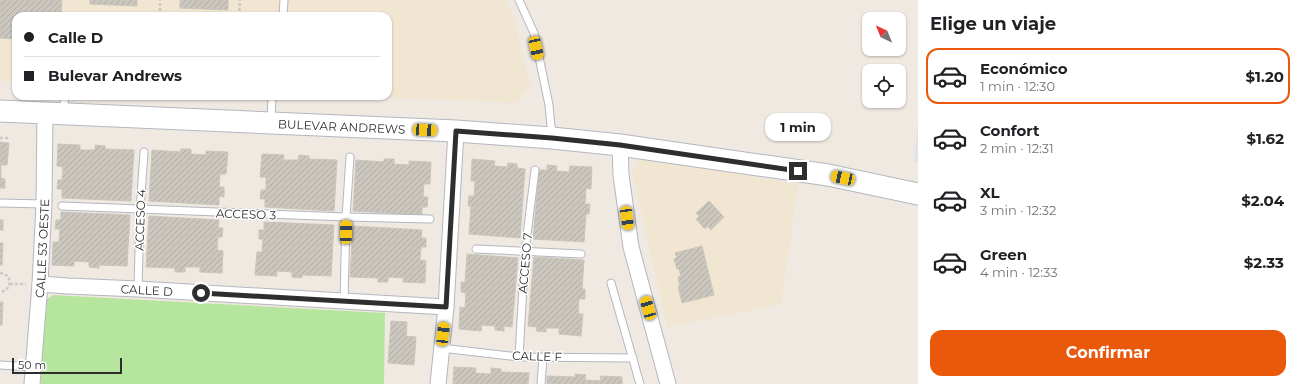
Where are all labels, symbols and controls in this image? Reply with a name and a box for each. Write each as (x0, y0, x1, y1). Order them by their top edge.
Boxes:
north arrow (862, 12, 906, 56)
map controls (862, 12, 906, 108)
text: Elige un viaje (930, 13, 1056, 35)
text: Calle D (48, 28, 103, 47)
car (528, 35, 544, 61)
icon: car (932, 58, 968, 94)
text: Económico (980, 59, 1068, 78)
button: locate (862, 64, 906, 108)
text: Bulevar Andrews (48, 66, 182, 85)
text: $1.20 (1246, 67, 1284, 86)
text: 1 min · 12:30 (980, 78, 1055, 94)
callout: 1 min (765, 113, 831, 141)
street label: BULEVAR ANDREWS (278, 116, 406, 136)
text: 1 min (780, 119, 816, 135)
icon: car (932, 120, 968, 156)
text: Confort (980, 121, 1040, 140)
car (413, 123, 437, 137)
text: $1.62 (1247, 129, 1284, 148)
text: 2 min · 12:31 (980, 140, 1054, 156)
route end (789, 162, 807, 180)
car (830, 170, 856, 186)
icon: car (932, 182, 968, 218)
text: XL (980, 183, 999, 202)
street label: ACCESO 4 (131, 189, 149, 251)
text: $2.04 (1241, 191, 1284, 210)
street label: CALLE 53 OESTE (31, 199, 52, 298)
text: 3 min · 12:32 (980, 202, 1056, 218)
street label: ACCESO 3 (216, 205, 277, 223)
car (619, 205, 635, 231)
car (340, 220, 352, 244)
street label: ACCESO 7 (515, 232, 535, 294)
icon: car (932, 244, 968, 280)
text: Green (980, 245, 1027, 264)
text: $2.33 (1244, 253, 1284, 272)
text: 4 min · 12:33 (980, 264, 1058, 280)
street label: CALLE D (120, 281, 173, 299)
route start (192, 284, 210, 302)
car (639, 295, 657, 321)
car (436, 321, 450, 347)
button: Confirmar (930, 330, 1286, 376)
street label: CALLE F (512, 348, 563, 364)
scale bar (12, 356, 122, 375)
text: 50 m (18, 358, 46, 372)

